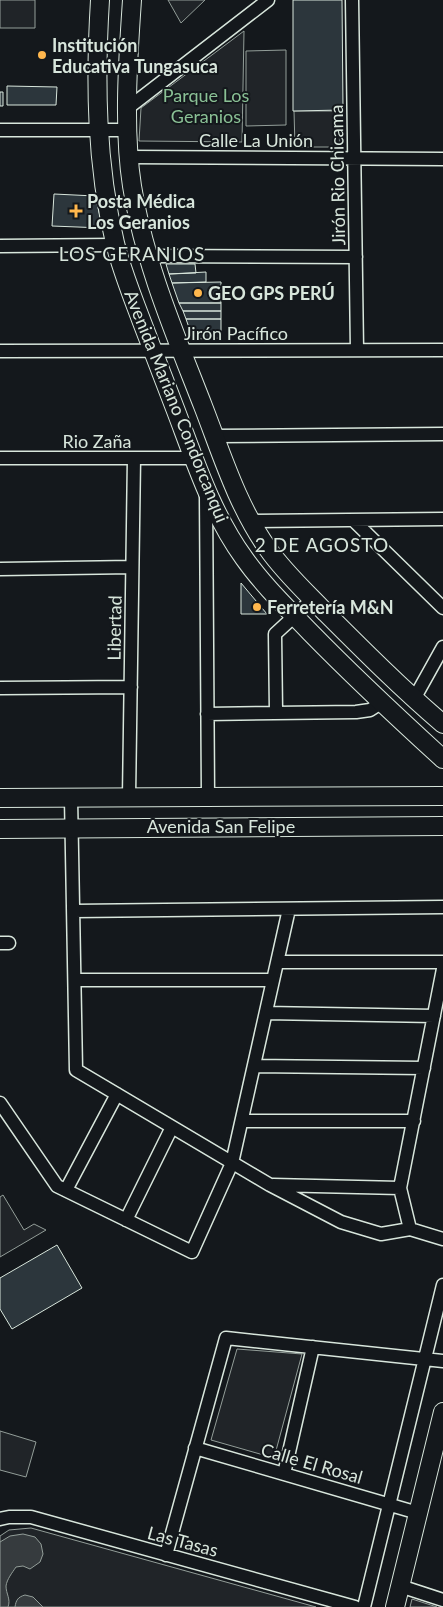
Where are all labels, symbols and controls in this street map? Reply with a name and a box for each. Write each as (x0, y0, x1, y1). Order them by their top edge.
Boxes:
place label: Institución Educativa Tungasuca (52, 34, 218, 77)
marker: Institución Educativa Tungasuca (36, 49, 48, 61)
park label: Parque Los Geranios (163, 84, 249, 127)
street label: Jirón Rio Chicama (325, 104, 349, 246)
street label: Calle La Unión (199, 129, 313, 151)
place label: Posta Médica Los Geranios (87, 190, 195, 233)
marker: Posta Médica Los Geranios (69, 204, 83, 218)
district label: LOS GERANIOS (59, 242, 205, 265)
place label: GEO GPS PERÚ (208, 282, 335, 304)
street label: Avenida Mariano Condorcanqui (120, 287, 234, 525)
marker: GEO GPS PERÚ (192, 287, 204, 299)
street label: Jirón Pacífico (184, 322, 288, 344)
street label: Rio Zaña (63, 430, 132, 452)
district label: 2 DE AGOSTO (255, 533, 389, 556)
street label: Libertad (102, 595, 126, 661)
place label: Ferretería M&N (267, 596, 394, 618)
marker: Ferretería M&N (251, 601, 263, 613)
street label: Avenida San Felipe (147, 815, 295, 837)
street label: Calle El Rosal (259, 1438, 365, 1488)
street label: Las Tasas (145, 1521, 221, 1561)

